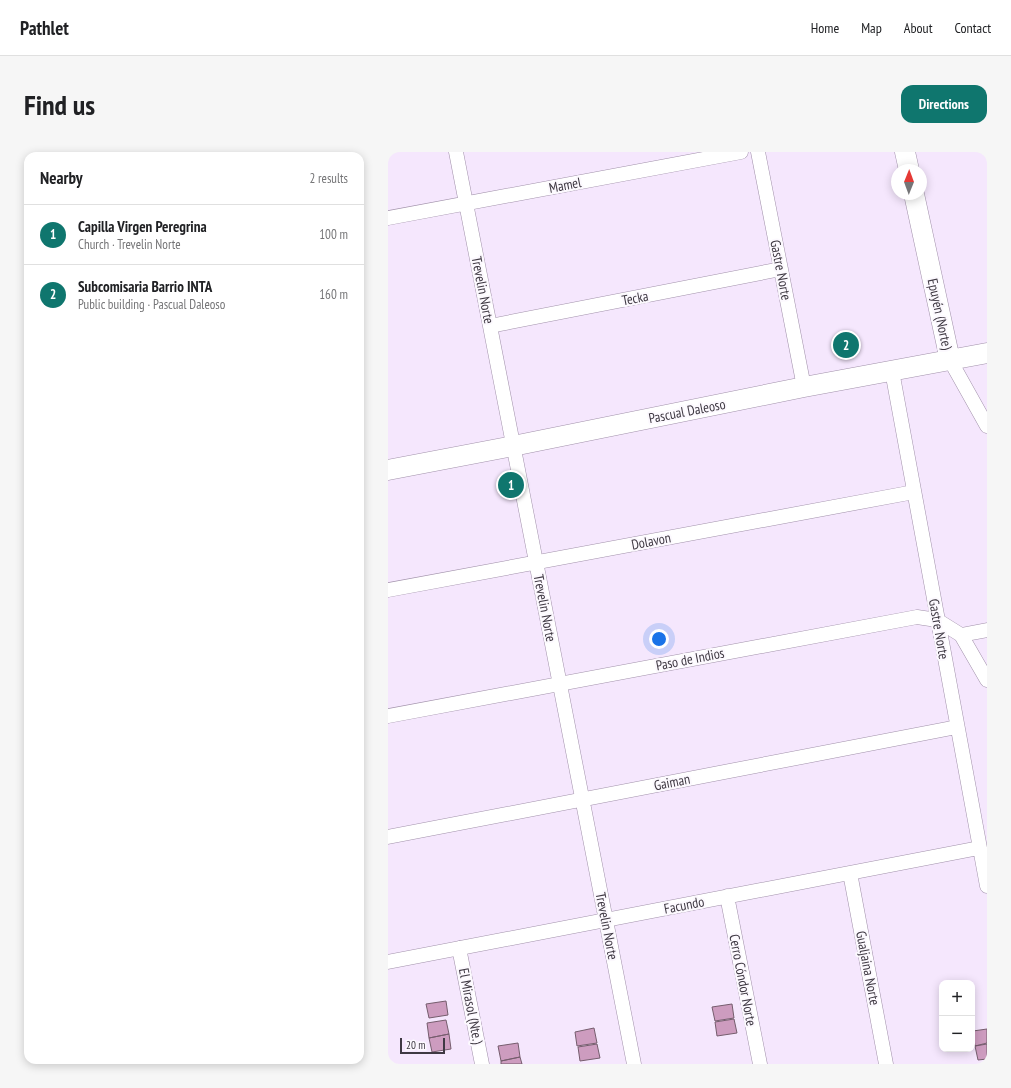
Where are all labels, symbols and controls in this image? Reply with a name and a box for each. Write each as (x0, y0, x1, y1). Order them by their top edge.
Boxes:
text: Pathlet (20, 16, 69, 40)
text: Home (811, 19, 839, 37)
text: Map (861, 19, 882, 37)
text: About (904, 19, 933, 37)
text: Contact (955, 19, 991, 37)
button: Directions (901, 85, 987, 123)
text: Find us (24, 86, 95, 123)
north arrow (891, 164, 927, 200)
text: Nearby (40, 167, 83, 189)
text: 2 results (309, 170, 348, 187)
street label: Mamel (547, 173, 583, 197)
text: Capilla Virgen Peregrina (78, 217, 207, 236)
text: 1 (50, 226, 56, 243)
text: 100 m (319, 226, 348, 243)
text: Church · Trevelin Norte (78, 236, 181, 253)
street label: Gastre Norte (766, 238, 796, 302)
street label: Trevelin Norte (468, 255, 498, 325)
text: Subcomisaria Barrio INTA (78, 277, 212, 296)
street label: Epuyén (Norte) (924, 277, 956, 352)
text: 2 (50, 286, 56, 303)
text: 160 m (319, 286, 348, 303)
street label: Tecka (620, 287, 650, 309)
text: Public building · Pascual Daleoso (78, 296, 225, 313)
pin: 2 (833, 330, 859, 360)
street label: Pascual Daleoso (647, 395, 727, 427)
pin: 1 (498, 470, 524, 500)
street label: Dolavon (630, 528, 672, 554)
street label: Trevelin Norte (530, 573, 560, 643)
street label: Gastre Norte (925, 597, 953, 661)
your location (649, 629, 669, 649)
street label: Paso de Indios (654, 643, 726, 674)
street label: Gaiman (652, 770, 692, 794)
street label: Trevelin Norte (592, 891, 622, 961)
street label: Facundo (662, 892, 706, 918)
street label: Gualjaina Norte (852, 929, 884, 1007)
street label: Cerro Cóndor Norte (725, 933, 761, 1028)
street label: El Mirasol (Nte.) (455, 967, 487, 1046)
map controls (939, 980, 975, 1052)
button: + (939, 980, 975, 1016)
button: − (939, 1016, 975, 1052)
scale bar (400, 1036, 445, 1055)
text: 20 m (406, 1038, 425, 1052)

